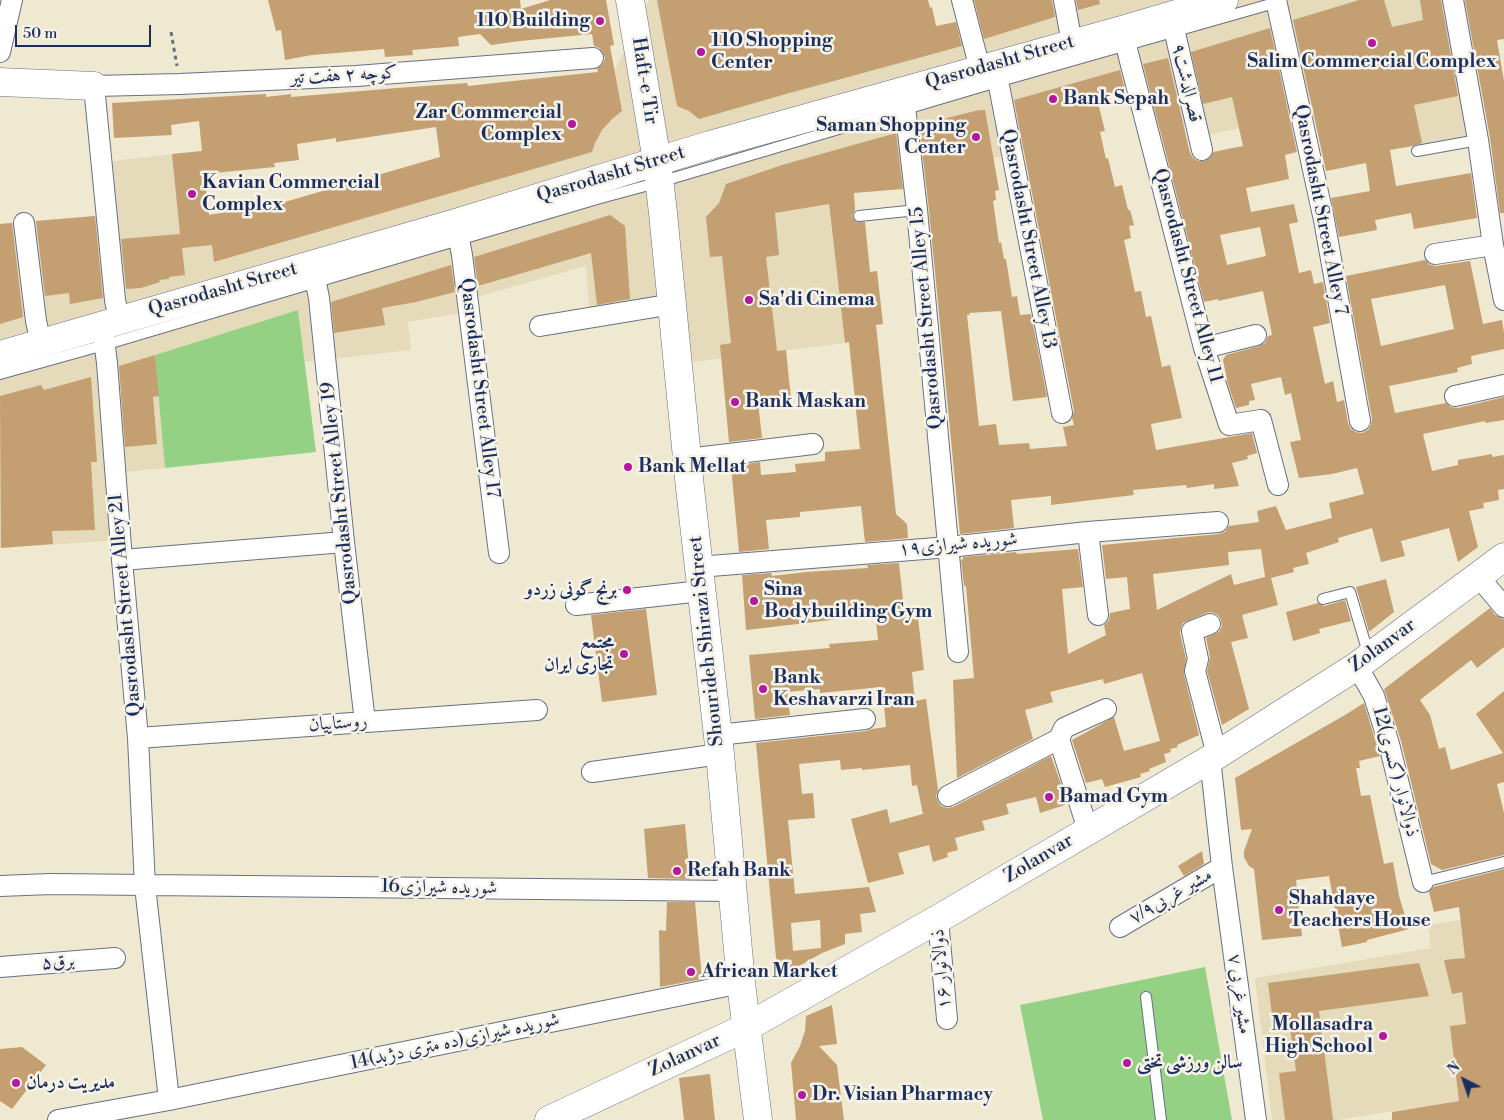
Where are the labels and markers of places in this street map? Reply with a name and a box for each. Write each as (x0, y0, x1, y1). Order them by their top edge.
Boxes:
place label: 110 Building (476, 10, 590, 32)
marker: 110 Building (594, 15, 606, 27)
place label: 110 Shopping Center (711, 30, 832, 74)
marker: Salim Commercial Complex (1366, 37, 1378, 49)
marker: 110 Shopping Center (695, 46, 707, 58)
place label: Salim Commercial Complex (1247, 51, 1497, 73)
place label: Bank Sepah (1063, 88, 1169, 110)
marker: Bank Sepah (1047, 93, 1059, 105)
place label: Zar Commercial Complex (416, 102, 562, 146)
place label: Saman Shopping Center (816, 115, 966, 159)
marker: Zar Commercial Complex (566, 118, 578, 130)
marker: Saman Shopping Center (970, 131, 982, 143)
place label: Kavian Commercial Complex (202, 172, 380, 216)
marker: Kavian Commercial Complex (186, 188, 198, 200)
place label: Sa'di Cinema (759, 289, 875, 311)
marker: Sa'di Cinema (743, 294, 755, 306)
place label: Bank Maskan (745, 391, 866, 413)
marker: Bank Maskan (729, 396, 741, 408)
place label: Bank Mellat (638, 456, 746, 478)
marker: Bank Mellat (622, 461, 634, 473)
place label: برنج گونی زردو (525, 579, 617, 601)
place label: Sina Bodybuilding Gym (764, 579, 932, 623)
marker: برنج گونی زردو (621, 584, 633, 596)
marker: Sina Bodybuilding Gym (748, 595, 760, 607)
place label: مجتمع تجاری ایران (544, 632, 614, 676)
marker: مجتمع تجاری ایران (618, 648, 630, 660)
place label: Bank Keshavarzi Iran (773, 667, 915, 711)
marker: Bank Keshavarzi Iran (757, 683, 769, 695)
place label: Bamad Gym (1059, 786, 1168, 808)
marker: Bamad Gym (1043, 791, 1055, 803)
place label: Refah Bank (687, 860, 791, 882)
marker: Refah Bank (671, 865, 683, 877)
place label: Shahdaye Teachers House (1289, 888, 1431, 932)
marker: Shahdaye Teachers House (1273, 904, 1285, 916)
place label: African Market (701, 961, 837, 983)
marker: African Market (685, 966, 697, 978)
place label: Mollasadra High School (1265, 1014, 1373, 1058)
marker: Mollasadra High School (1377, 1030, 1389, 1042)
place label: سالن ورزشی تختی (1137, 1052, 1242, 1074)
marker: سالن ورزشی تختی (1121, 1057, 1133, 1069)
place label: مدیریت درمان (26, 1072, 115, 1094)
marker: مدیریت درمان (10, 1077, 22, 1089)
place label: Dr. Visian Pharmacy (812, 1084, 993, 1106)
marker: Dr. Visian Pharmacy (796, 1089, 808, 1101)

